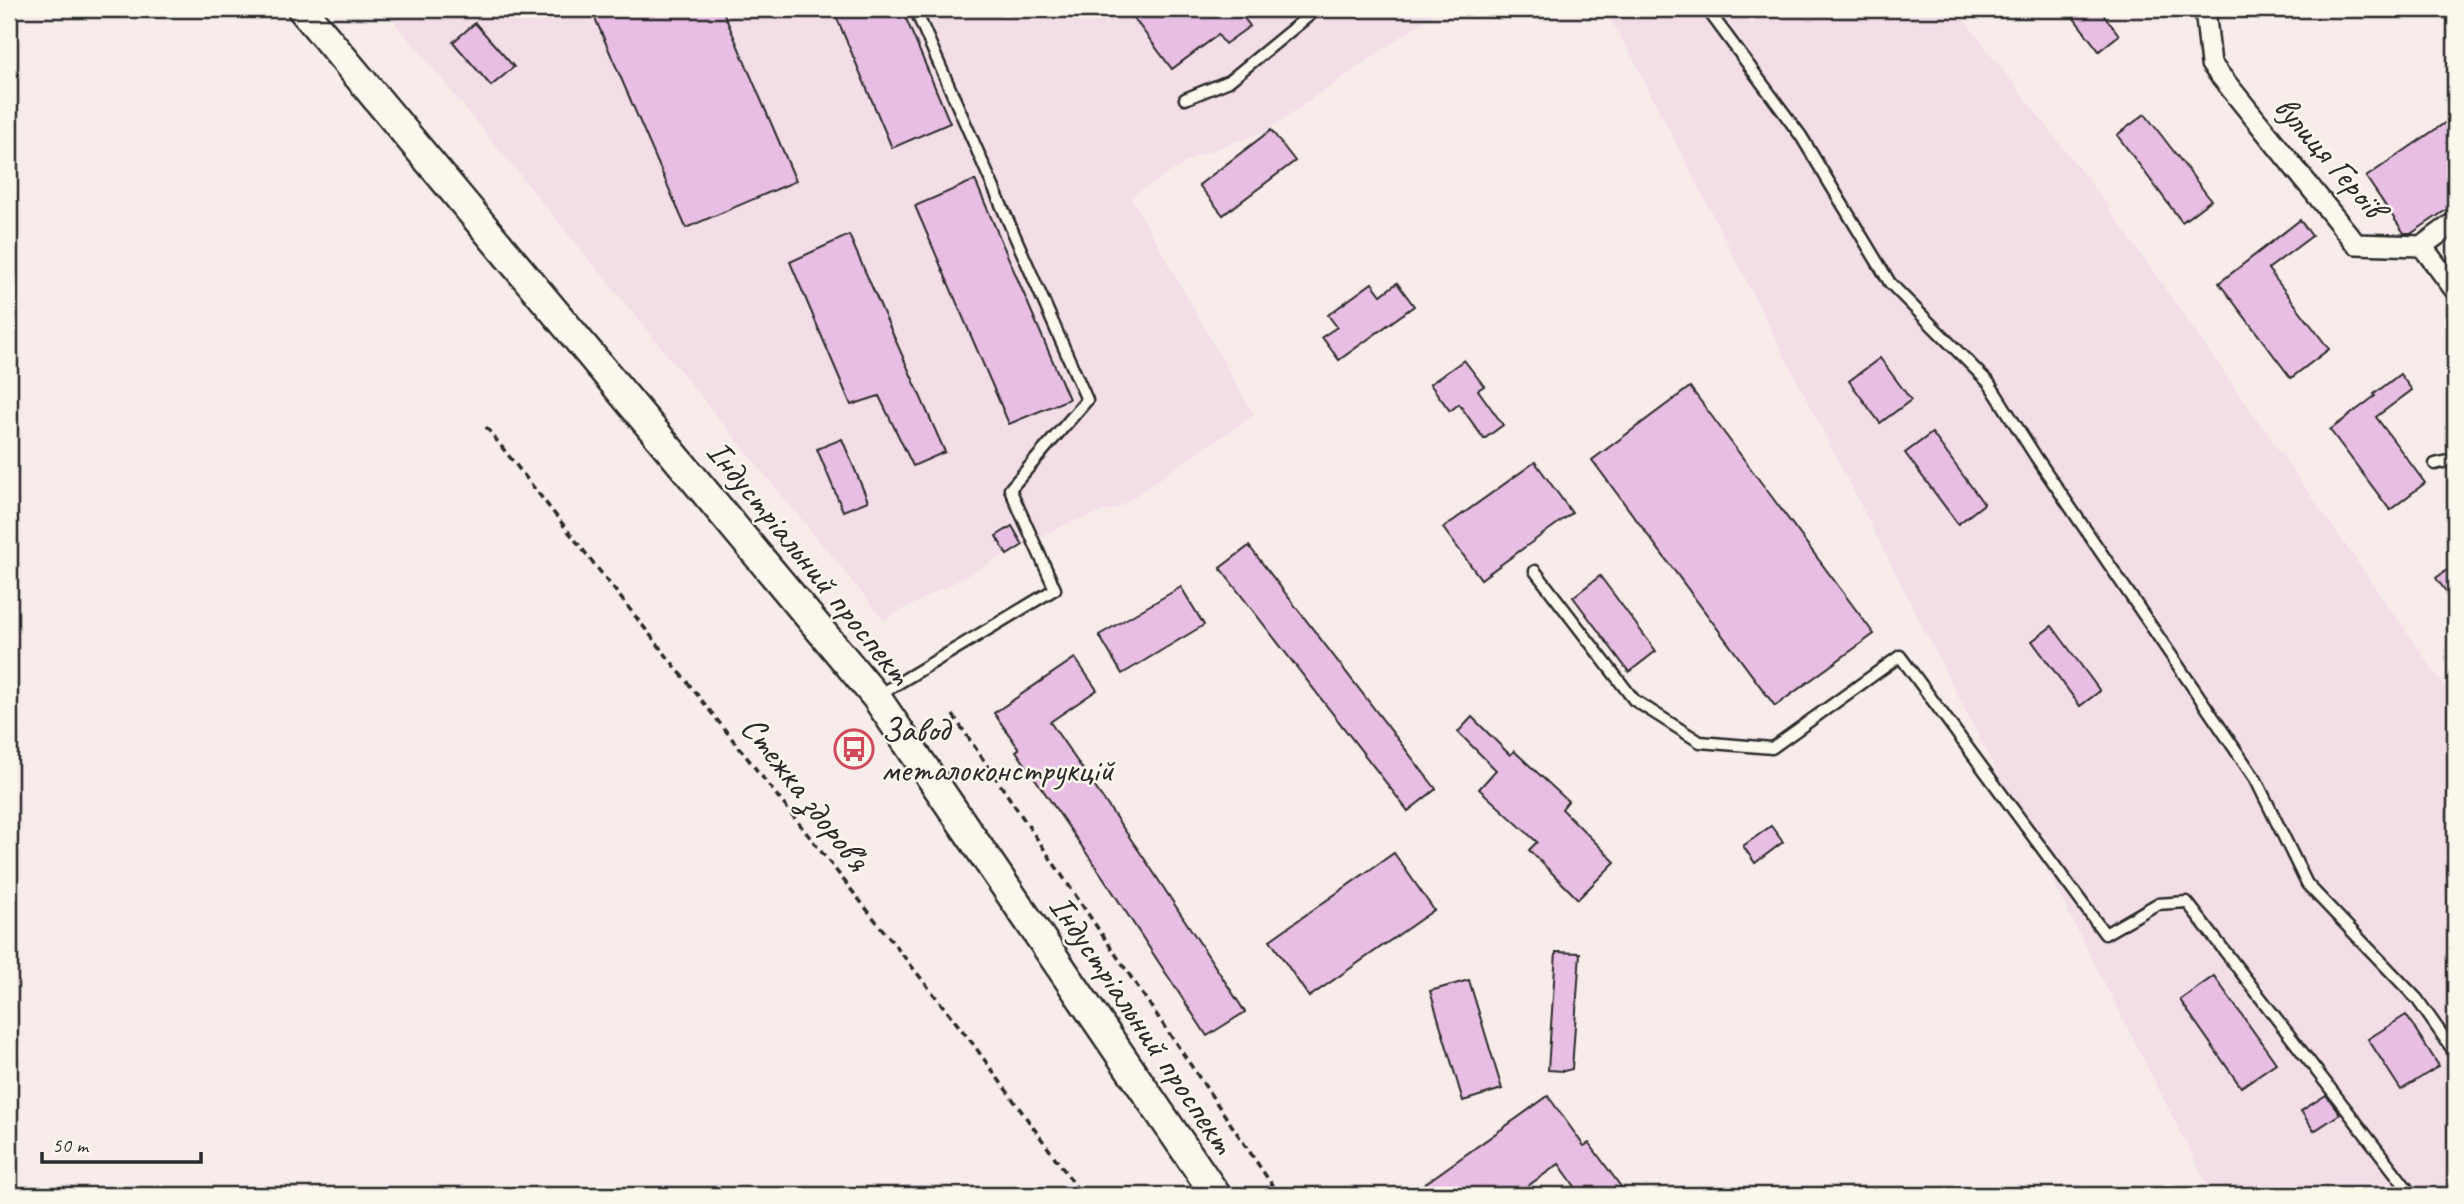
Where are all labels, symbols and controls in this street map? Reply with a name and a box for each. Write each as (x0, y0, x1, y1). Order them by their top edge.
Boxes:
street label: вулиця Героїв (2264, 86, 2401, 233)
street label: Індустріальний проспект (697, 430, 923, 695)
street label: Стежка здоров'я (731, 706, 881, 881)
place label: Завод металоконструкцій (881, 707, 1116, 792)
bus stop icon: Завод металоконструкцій (833, 728, 875, 770)
street label: Індустріальний проспект (1039, 886, 1247, 1164)
scale bar (42, 1120, 201, 1164)
text: 50 m (52, 1132, 90, 1158)

